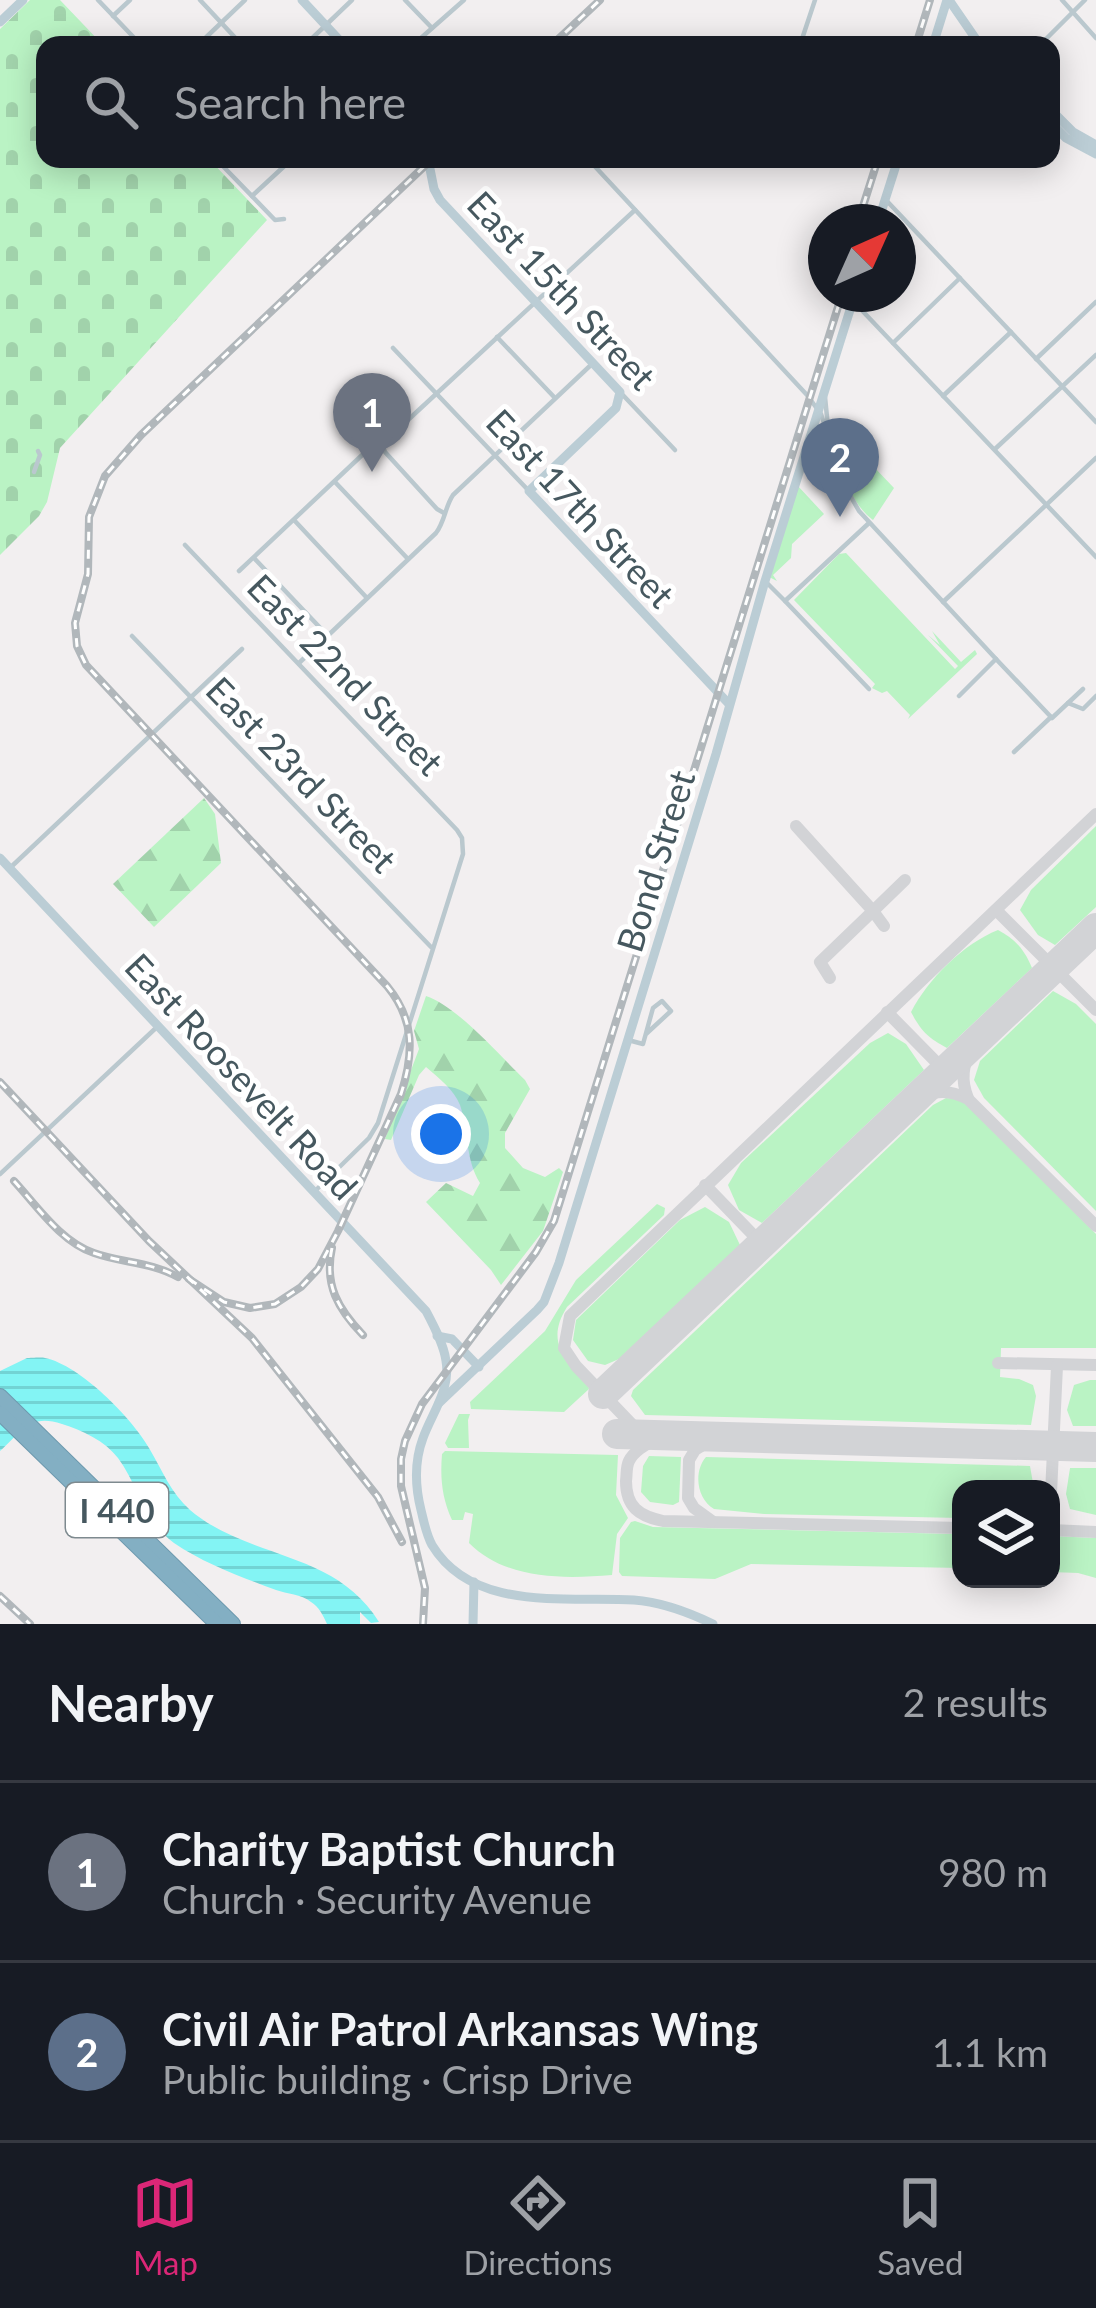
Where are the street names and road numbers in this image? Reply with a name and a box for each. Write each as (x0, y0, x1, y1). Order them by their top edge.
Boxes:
street label: East 15th Street (459, 182, 665, 398)
street label: East 17th Street (478, 400, 684, 616)
street label: East 22nd Street (239, 564, 453, 784)
street label: East 23rd Street (198, 667, 406, 881)
street label: Bond Street (607, 765, 703, 957)
street label: East Roosevelt Road (117, 944, 367, 1208)
road number: I 440 (66, 1483, 168, 1537)

